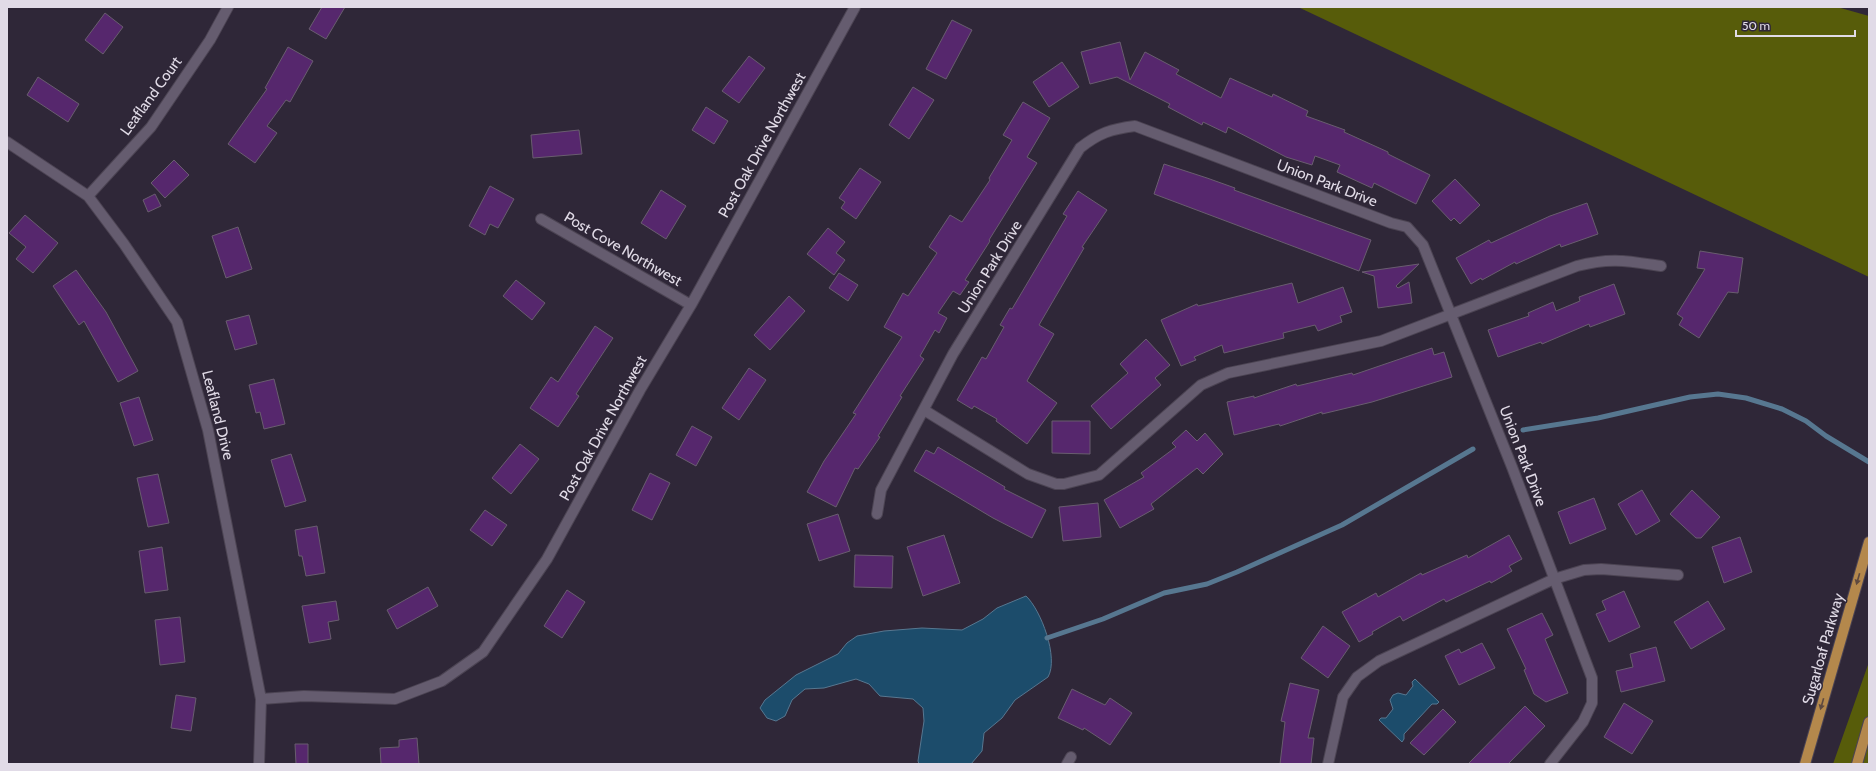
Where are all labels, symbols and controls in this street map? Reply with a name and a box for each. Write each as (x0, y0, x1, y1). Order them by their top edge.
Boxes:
scale bar (1736, 12, 1855, 38)
text: 50 m (1742, 18, 1770, 33)
street label: Leafland Court (116, 53, 186, 139)
street label: Post Oak Drive Northwest (715, 69, 809, 221)
street label: Union Park Drive (1274, 156, 1380, 211)
street label: Post Cove Northwest (561, 208, 685, 290)
street label: Union Park Drive (954, 217, 1026, 317)
street label: Post Oak Drive Northwest (556, 352, 650, 504)
street label: Leafland Drive (198, 368, 238, 462)
street label: Union Park Drive (1496, 403, 1551, 509)
one-way arrow (1855, 574, 1861, 586)
street label: Sugarloaf Parkway (1798, 591, 1848, 707)
one-way arrow (1819, 698, 1825, 711)

